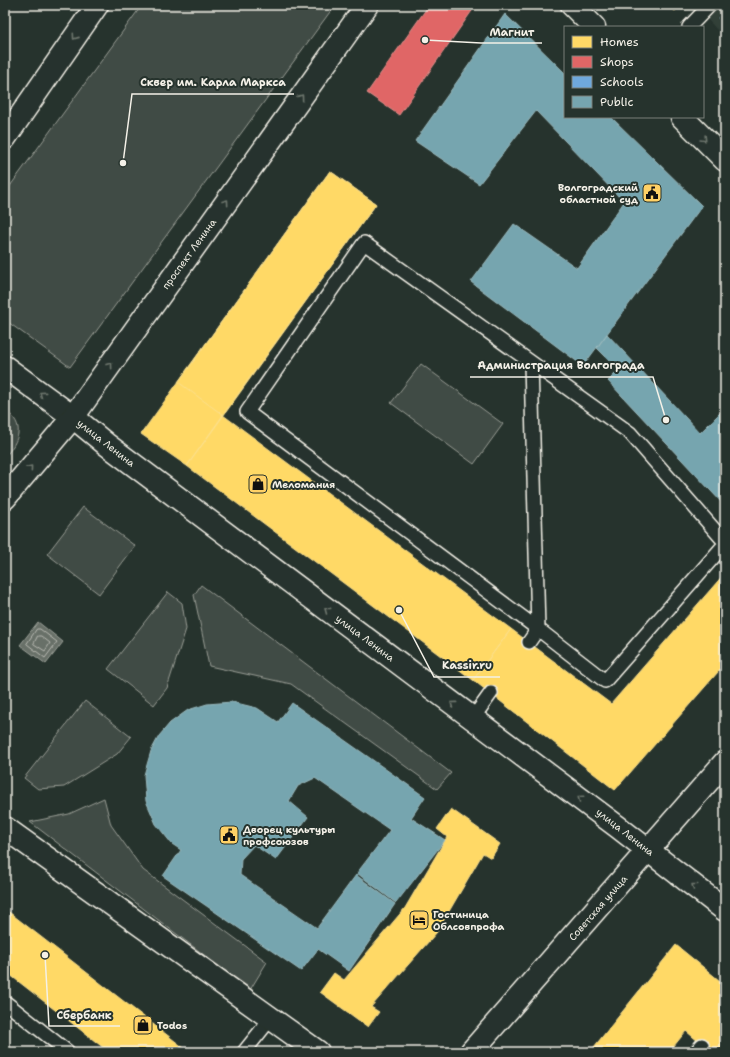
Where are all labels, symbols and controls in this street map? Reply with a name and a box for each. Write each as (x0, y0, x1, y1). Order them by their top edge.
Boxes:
callout: Магнит (481, 20, 542, 43)
text: Магнит (490, 25, 535, 40)
legend (564, 26, 704, 118)
one-way arrow (72, 33, 80, 40)
text: Homes (600, 34, 639, 50)
text: Shops (600, 54, 634, 70)
callout: Сквер им. Карла Маркса (132, 71, 294, 94)
text: Schools (600, 74, 644, 90)
text: Сквер им. Карла Маркса (140, 75, 286, 90)
one-way arrow (297, 94, 304, 101)
text: Public (600, 94, 634, 110)
one-way arrow (699, 134, 707, 142)
place label: Волгоградский областной суд (558, 181, 638, 206)
public building icon: Волгоградский областной суд (641, 182, 663, 204)
one-way arrow (221, 200, 228, 207)
street label: проспект Ленина (159, 216, 219, 292)
callout: Администрация Волгограда (470, 354, 653, 377)
text: Администрация Волгограда (477, 358, 645, 373)
one-way arrow (105, 362, 113, 369)
one-way arrow (39, 392, 46, 399)
street label: улица Ленина (74, 416, 138, 470)
one-way arrow (26, 465, 33, 473)
shop icon: Меломания (247, 473, 269, 495)
place label: Меломания (272, 478, 335, 491)
one-way arrow (324, 607, 331, 614)
street label: улица Ленина (333, 612, 398, 665)
callout: Kassir.ru (434, 654, 500, 677)
text: Kassir.ru (442, 658, 492, 673)
one-way arrow (451, 702, 458, 709)
one-way arrow (577, 796, 584, 803)
street label: улица Ленина (593, 805, 657, 859)
place label: Дворец культуры профсоюзов (243, 823, 335, 848)
public building icon: Дворец культуры профсоюзов (218, 824, 240, 846)
street label: Советская улица (566, 872, 631, 943)
one-way arrow (692, 884, 699, 891)
place label: Гостиница Облсовпрофа (433, 908, 505, 933)
hotel icon: Гостиница Облсовпрофа (408, 909, 430, 931)
callout: Сбербанк (49, 1003, 120, 1026)
text: Сбербанк (56, 1008, 112, 1023)
shop icon: Todos (132, 1014, 154, 1036)
place label: Todos (157, 1019, 187, 1032)

